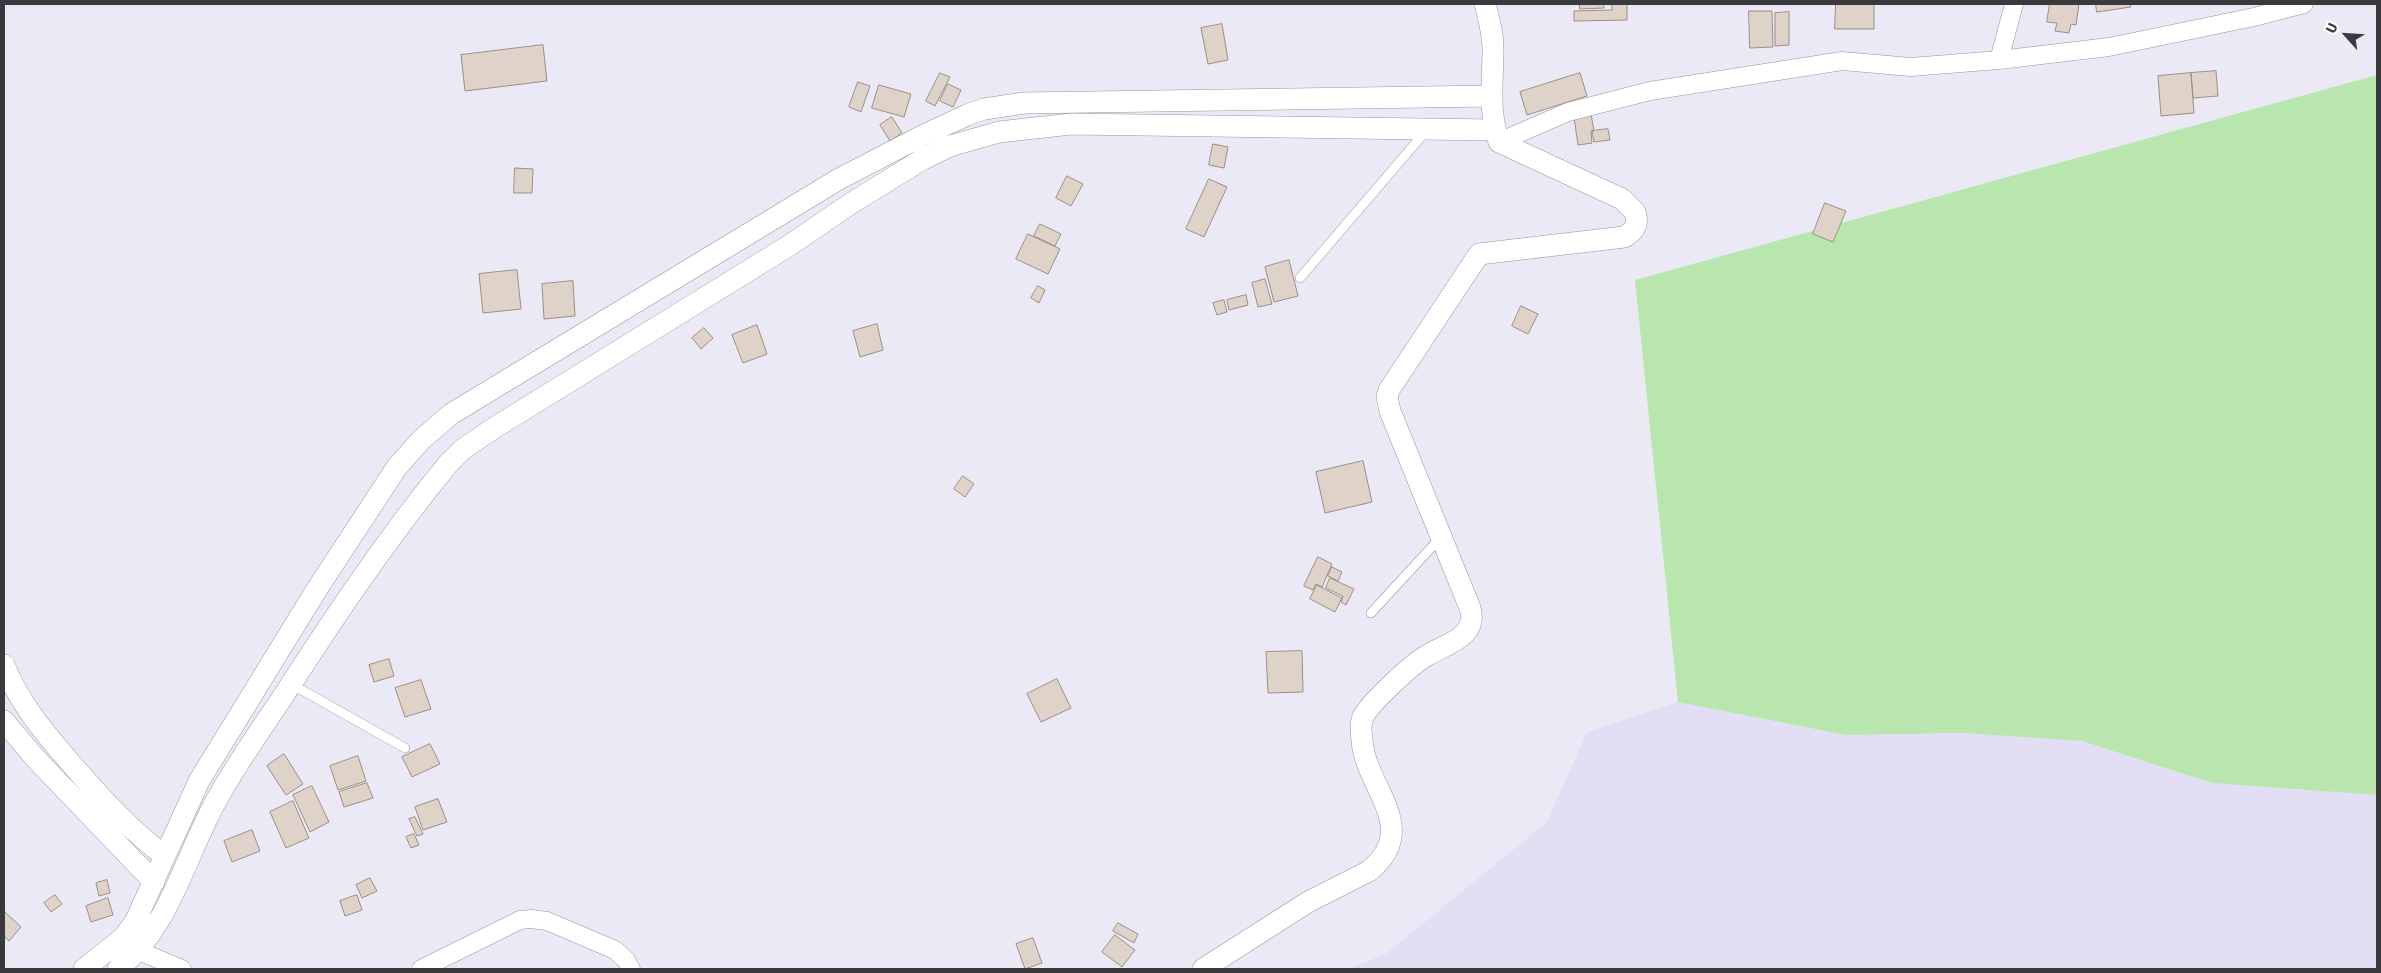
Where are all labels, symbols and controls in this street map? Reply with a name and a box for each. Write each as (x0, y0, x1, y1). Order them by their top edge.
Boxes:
north arrow (2321, 10, 2371, 60)
text: U (2322, 20, 2342, 36)

